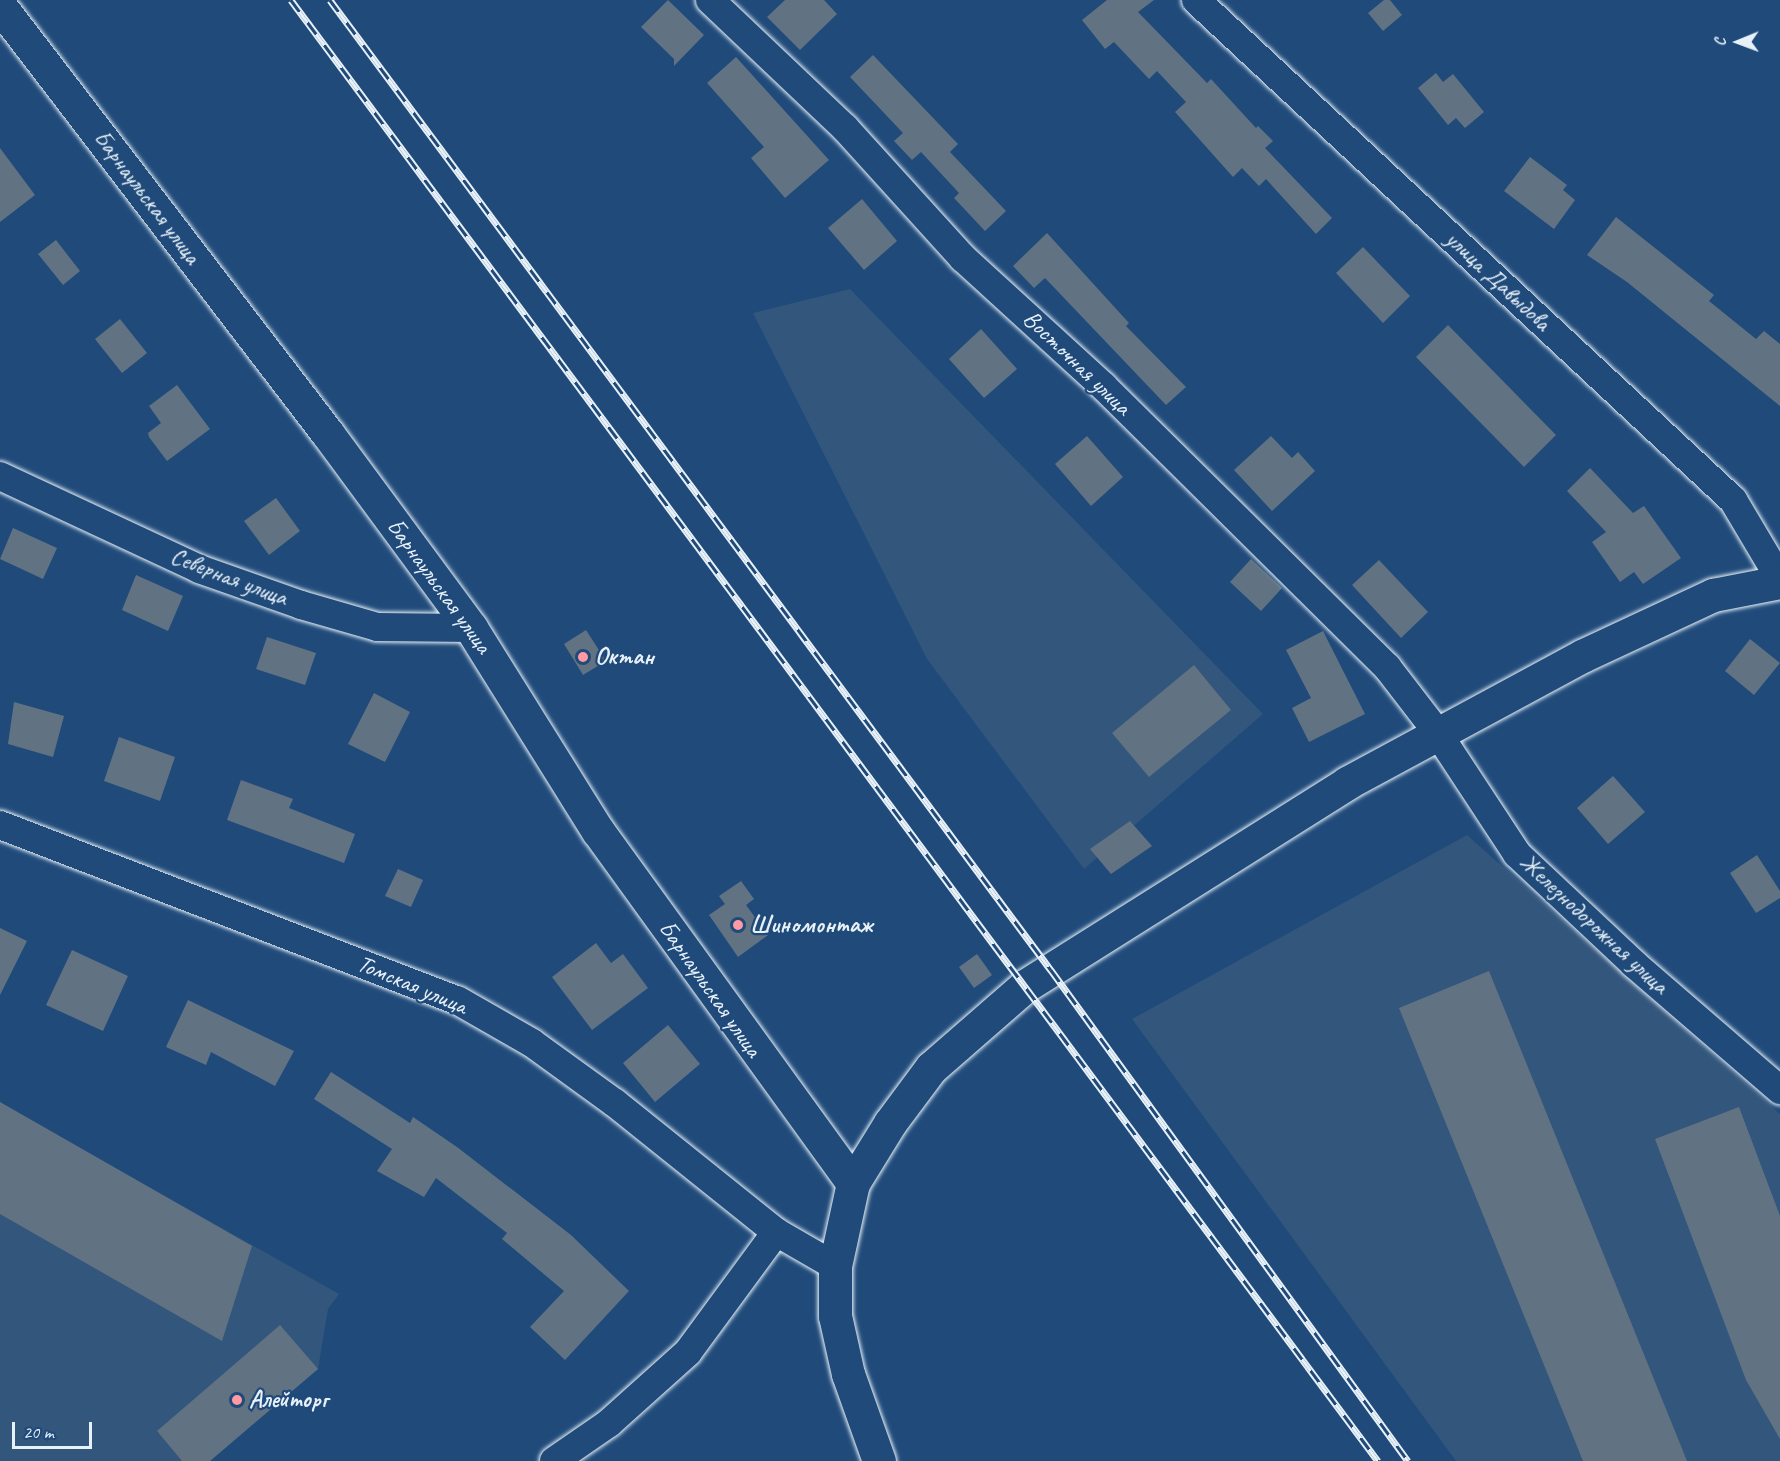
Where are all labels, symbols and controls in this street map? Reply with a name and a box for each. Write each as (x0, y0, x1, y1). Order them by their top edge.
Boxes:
north arrow (1708, 12, 1768, 72)
text: С (1710, 38, 1730, 46)
street label: Барнаульская улица (87, 124, 207, 270)
street label: улица Давыдова (1440, 226, 1556, 336)
street label: Восточная улица (1016, 304, 1138, 422)
street label: Барнаульская улица (380, 512, 498, 660)
street label: Северная улица (166, 541, 292, 613)
place label: Октан (595, 643, 654, 671)
marker: Октан (576, 650, 590, 664)
street label: Железнодорожная улица (1513, 847, 1675, 1001)
place label: Шиномонтаж (750, 911, 873, 939)
street label: Барнаульская улица (652, 914, 768, 1064)
marker: Шиномонтаж (731, 918, 745, 932)
street label: Томская улица (353, 949, 471, 1021)
place label: Алейторг (249, 1386, 328, 1414)
marker: Алейторг (230, 1393, 244, 1407)
scale bar (15, 1410, 94, 1448)
text: 20 m (23, 1421, 54, 1443)

